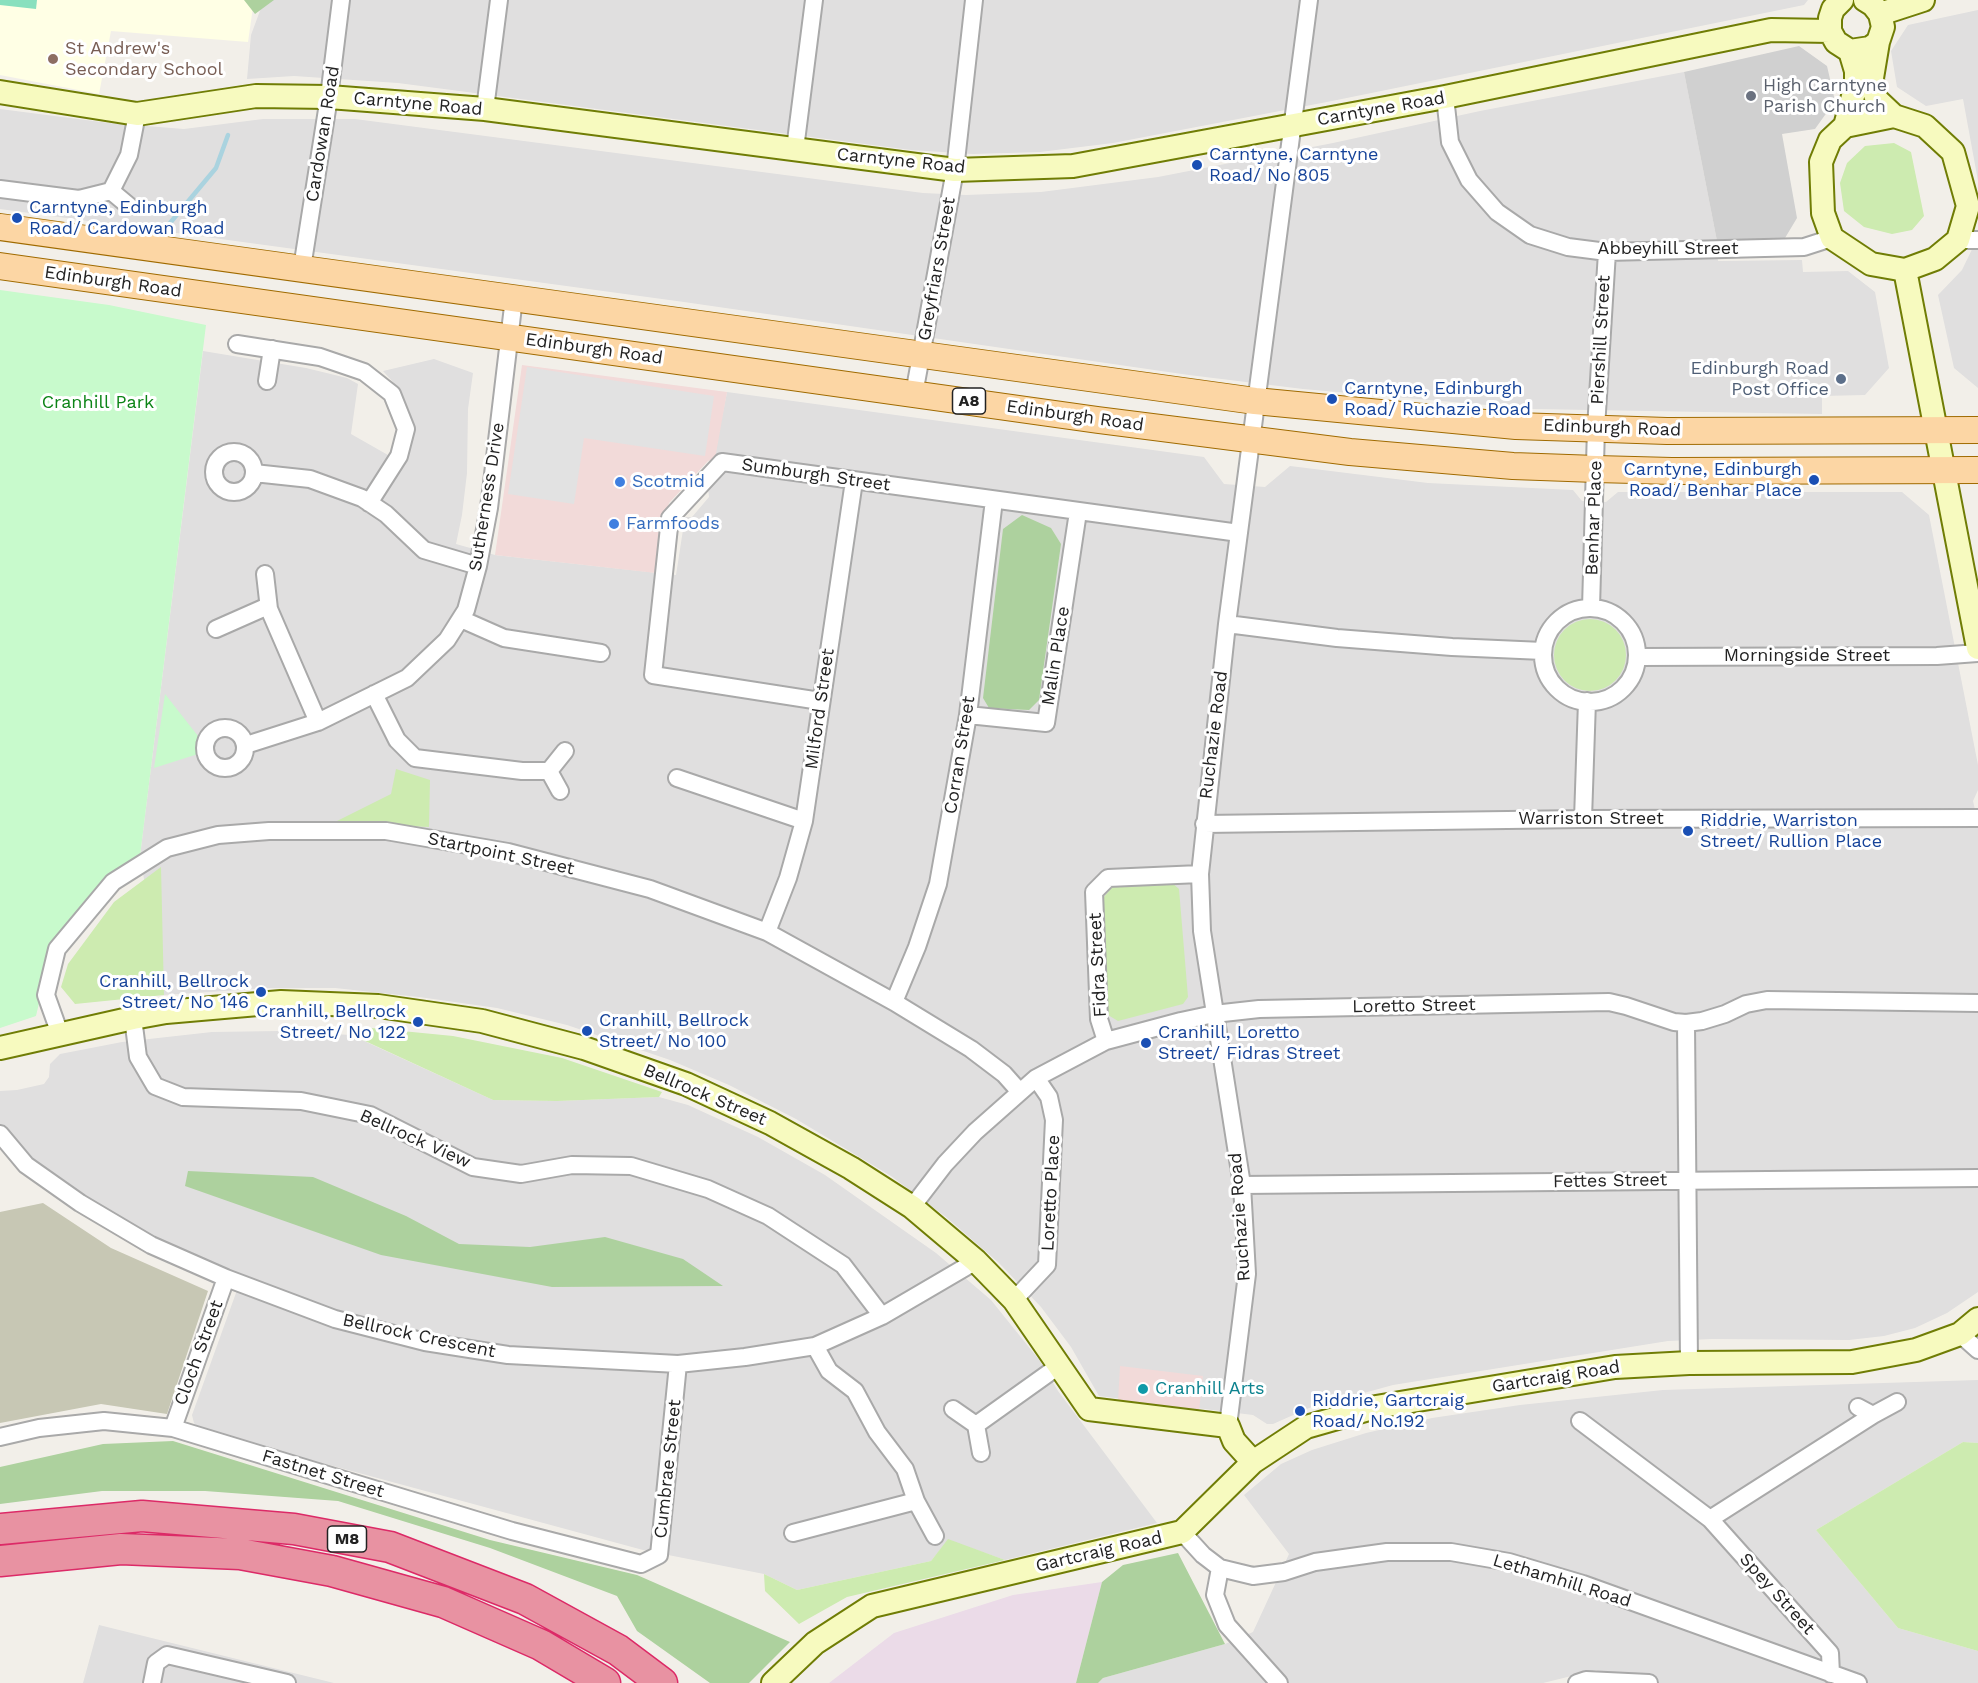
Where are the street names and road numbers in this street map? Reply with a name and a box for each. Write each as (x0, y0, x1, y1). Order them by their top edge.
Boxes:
street label: Cardowan Road (302, 64, 344, 204)
street label: Carntyne Road (1315, 87, 1447, 131)
street label: Carntyne Road (353, 88, 483, 120)
street label: Carntyne Road (836, 143, 966, 179)
street label: Greyfriars Street (914, 195, 960, 343)
street label: Abbeyhill Street (1598, 238, 1738, 260)
street label: Edinburgh Road (43, 262, 183, 302)
street label: Piershill Street (1587, 275, 1615, 405)
street label: Edinburgh Road (524, 329, 664, 369)
road number: A8 (952, 388, 986, 414)
street label: Edinburgh Road (1005, 396, 1145, 436)
street label: Edinburgh Road (1542, 415, 1682, 441)
street label: Sutherness Drive (465, 421, 509, 573)
street label: Sumburgh Street (740, 454, 892, 496)
street label: Benhar Place (1581, 460, 1607, 576)
street label: Malin Place (1037, 605, 1075, 707)
street label: Morningside Street (1724, 645, 1890, 667)
street label: Milford Street (801, 647, 839, 771)
street label: Ruchazie Road (1195, 670, 1233, 800)
street label: Corran Street (940, 694, 980, 816)
street label: Warriston Street (1518, 808, 1664, 830)
street label: Startpoint Street (426, 828, 576, 880)
street label: Fidra Street (1084, 912, 1112, 1018)
street label: Loretto Street (1352, 994, 1476, 1018)
street label: Bellrock Street (640, 1059, 770, 1131)
street label: Bellrock View (356, 1105, 474, 1173)
street label: Loretto Place (1037, 1134, 1065, 1252)
street label: Ruchazie Road (1225, 1152, 1255, 1282)
street label: Fettes Street (1553, 1169, 1667, 1193)
street label: Cloch Street (170, 1298, 228, 1408)
street label: Bellrock Crescent (341, 1309, 497, 1363)
street label: Gartcraig Road (1490, 1356, 1622, 1398)
street label: Cumbrae Street (650, 1398, 686, 1540)
street label: Fastnet Street (259, 1445, 387, 1503)
road number: M8 (328, 1526, 366, 1552)
street label: Gartcraig Road (1034, 1527, 1164, 1577)
street label: Spey Street (1735, 1549, 1819, 1639)
street label: Lethamhill Road (1490, 1550, 1634, 1612)

